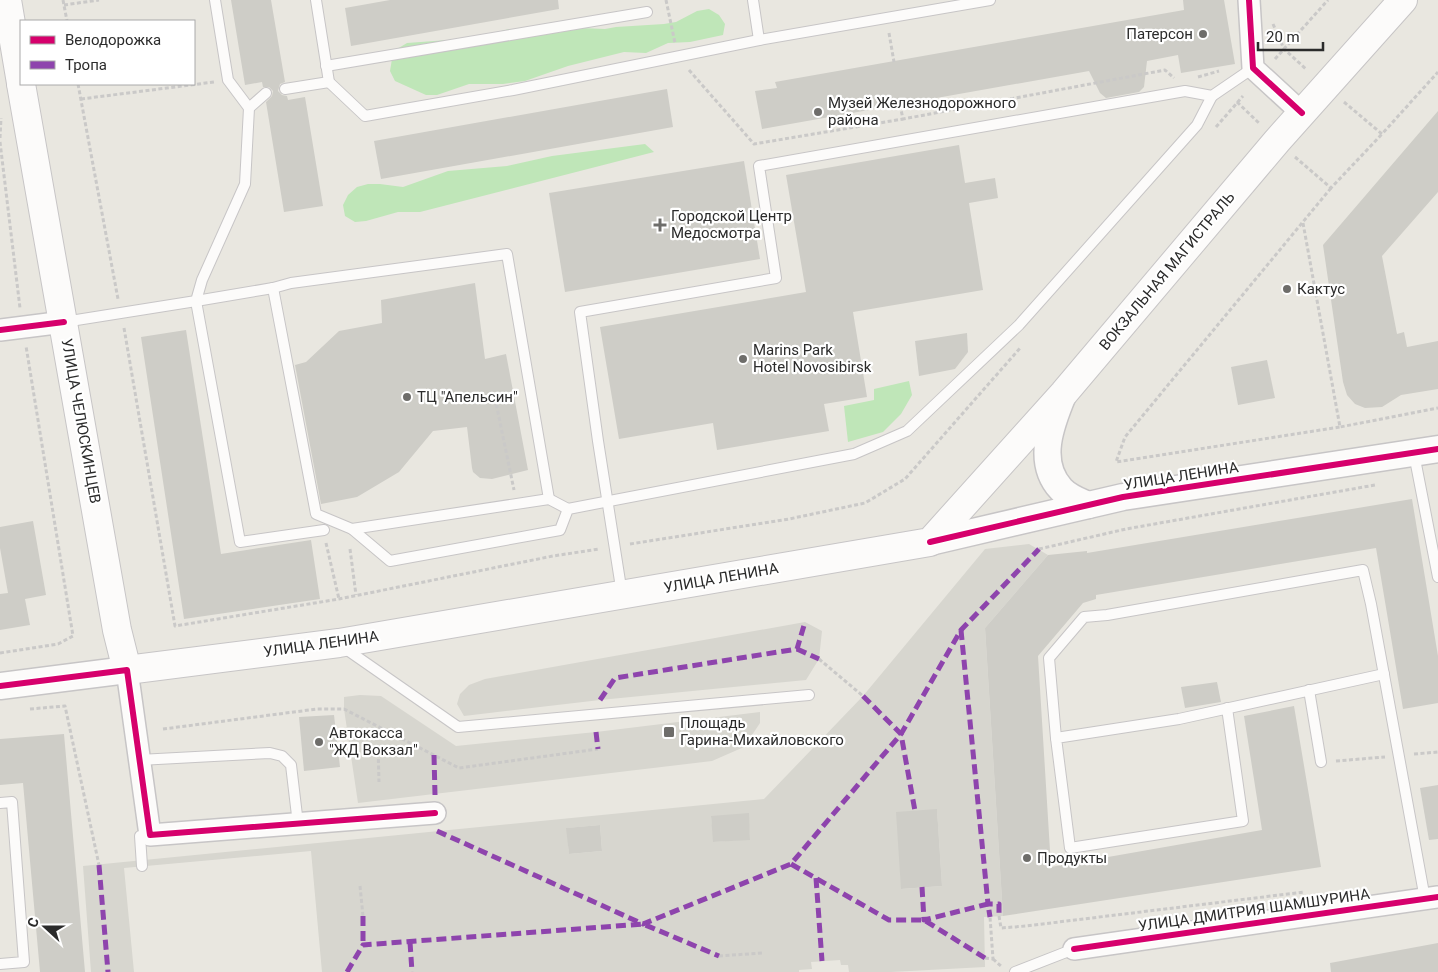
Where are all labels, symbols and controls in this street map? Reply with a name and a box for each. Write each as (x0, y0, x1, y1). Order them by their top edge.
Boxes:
legend (20, 20, 195, 85)
scale bar (1258, 20, 1323, 52)
place label: Патерсон (1126, 25, 1193, 43)
marker: Патерсон (1197, 28, 1209, 40)
text: 20 m (1266, 28, 1300, 46)
text: Велодорожка (65, 31, 161, 49)
text: Тропа (65, 56, 107, 74)
place label: Музей Железнодорожного района (828, 94, 1016, 129)
marker: Музей Железнодорожного района (812, 106, 824, 118)
street label: ВОКЗАЛЬНАЯ МАГИСТРАЛЬ (1096, 188, 1238, 354)
place label: Городской Центр Медосмотра (671, 207, 792, 242)
marker: Городской Центр Медосмотра (653, 218, 667, 232)
place label: Кактус (1297, 280, 1345, 298)
marker: Кактус (1281, 283, 1293, 295)
street label: УЛИЦА ЧЕЛЮСКИНЦЕВ (58, 337, 104, 505)
place label: Marins Park Hotel Novosibirsk (753, 341, 872, 376)
marker: Marins Park Hotel Novosibirsk (737, 353, 749, 365)
place label: ТЦ "Апельсин" (417, 388, 518, 406)
marker: ТЦ "Апельсин" (401, 391, 413, 403)
street label: УЛИЦА ЛЕНИНА (1122, 458, 1240, 494)
street label: УЛИЦА ЛЕНИНА (662, 559, 780, 597)
street label: УЛИЦА ЛЕНИНА (262, 627, 380, 661)
place label: Площадь Гарина-Михайловского (680, 714, 844, 749)
place label: Автокасса "ЖД Вокзал" (329, 724, 418, 759)
marker: Площадь Гарина-Михайловского (662, 725, 676, 739)
marker: Автокасса "ЖД Вокзал" (313, 736, 325, 748)
place label: Продукты (1037, 849, 1107, 867)
marker: Продукты (1021, 852, 1033, 864)
street label: УЛИЦА ДМИТРИЯ ШАМШУРИНА (1137, 885, 1371, 935)
north arrow (20, 902, 70, 952)
text: С (24, 915, 42, 929)

